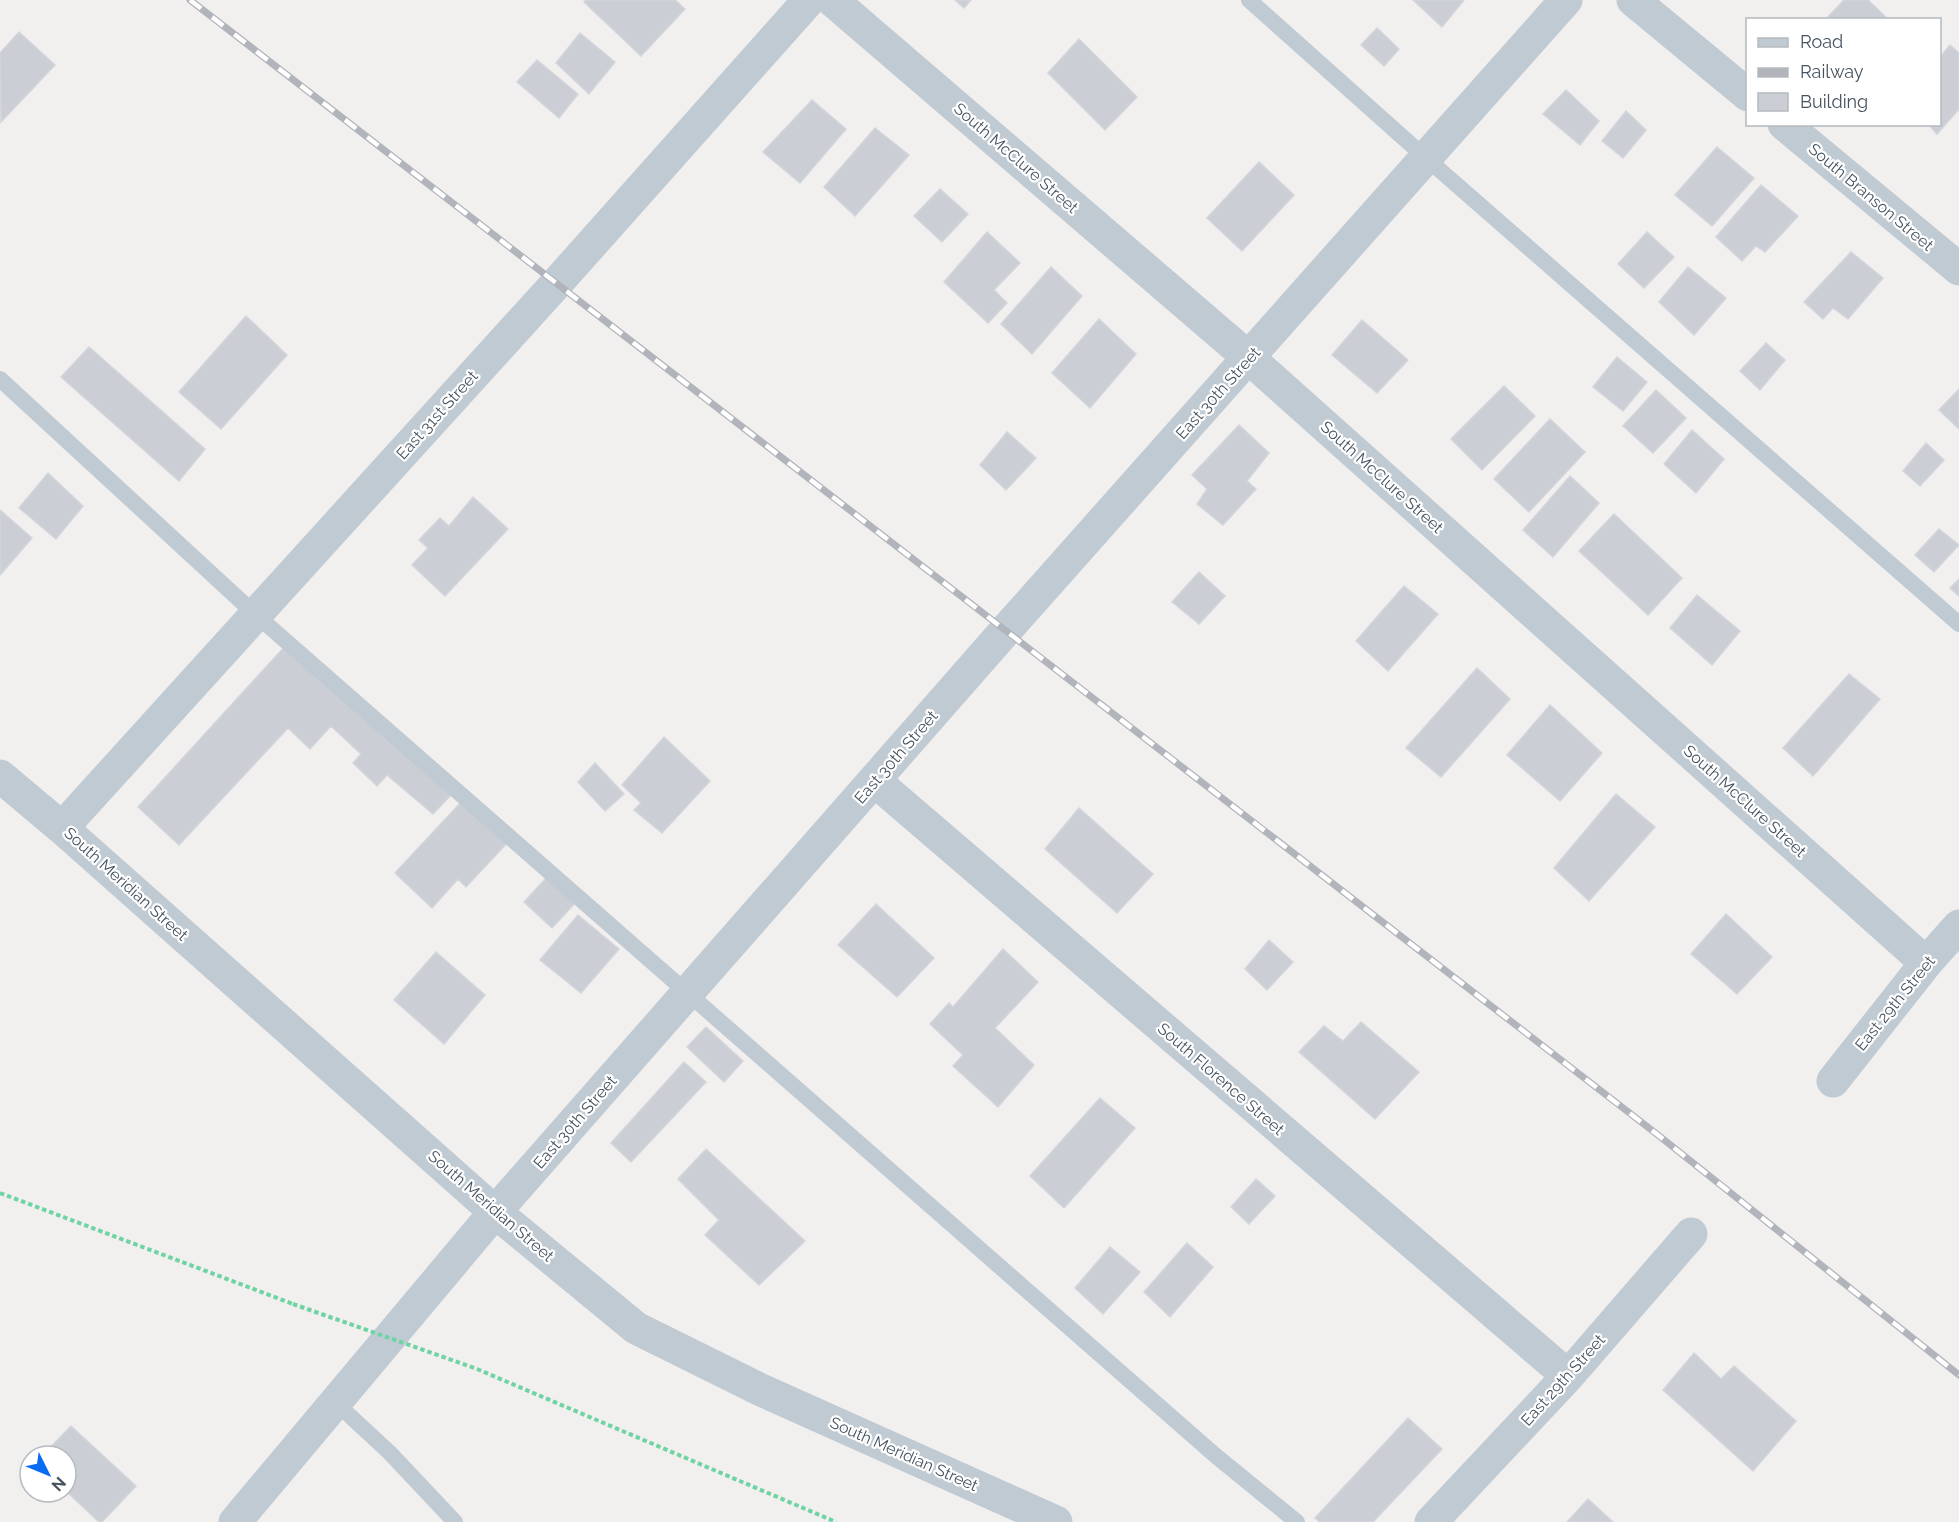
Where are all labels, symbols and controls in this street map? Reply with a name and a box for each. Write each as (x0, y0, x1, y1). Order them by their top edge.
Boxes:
legend (1746, 18, 1941, 126)
text: Road (1800, 31, 1843, 52)
text: Railway (1800, 61, 1864, 82)
text: Building (1800, 91, 1868, 112)
street label: South McClure Street (950, 99, 1082, 217)
street label: South Branson Street (1805, 139, 1938, 255)
street label: East 30th Street (1172, 343, 1265, 443)
street label: East 31st Street (392, 366, 482, 463)
street label: South McClure Street (1317, 417, 1448, 537)
street label: East 30th Street (850, 706, 942, 807)
street label: South McClure Street (1680, 741, 1811, 861)
street label: South Meridian Street (60, 823, 192, 945)
street label: East 29th Street (1851, 951, 1939, 1054)
street label: South Florence Street (1154, 1019, 1289, 1140)
street label: East 30th Street (529, 1071, 621, 1172)
street label: South Meridian Street (424, 1146, 558, 1266)
street label: East 29th Street (1517, 1330, 1609, 1430)
street label: South Meridian Street (827, 1413, 981, 1495)
north arrow (18, 1444, 78, 1504)
text: N (47, 1473, 70, 1495)

